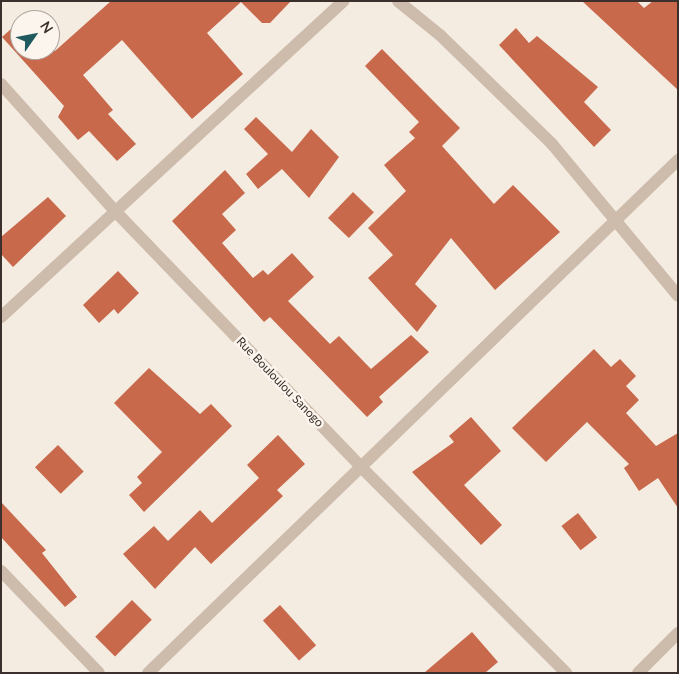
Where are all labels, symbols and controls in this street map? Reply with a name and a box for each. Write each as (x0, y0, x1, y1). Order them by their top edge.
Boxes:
north arrow (10, 10, 60, 60)
text: N (37, 18, 57, 36)
street label: Rue Bouloulou Sanogo (233, 334, 327, 430)

